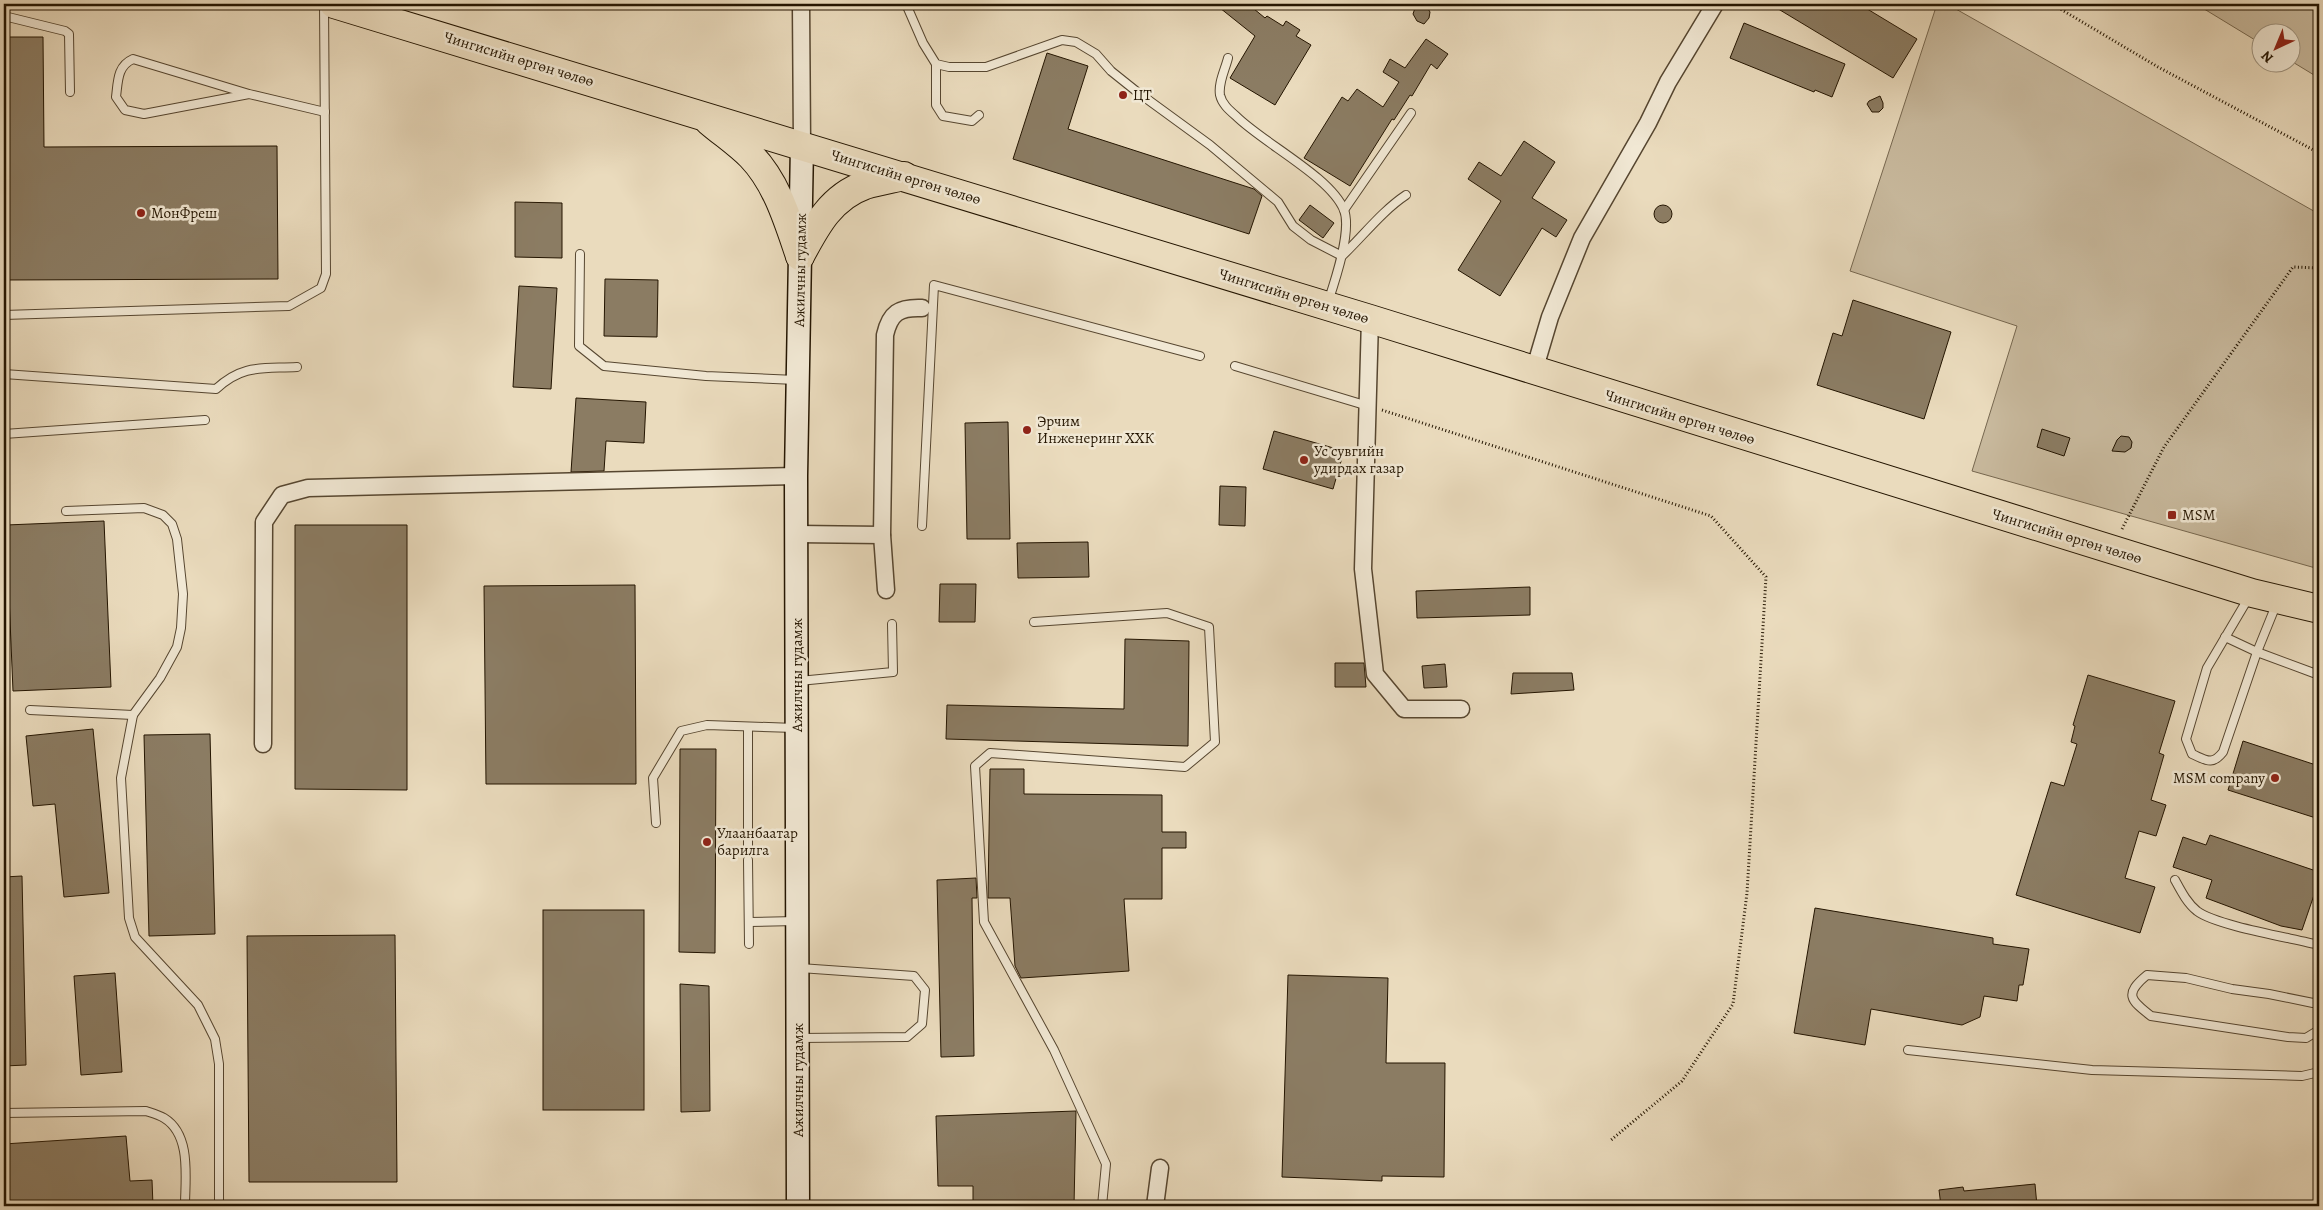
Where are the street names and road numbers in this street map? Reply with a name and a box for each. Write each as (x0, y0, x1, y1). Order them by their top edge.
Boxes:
street label: Чингисийн өргөн чөлөө (442, 27, 597, 91)
street label: Чингисийн өргөн чөлөө (829, 145, 984, 209)
street label: Ажилчны гудамж (789, 213, 811, 328)
street label: Чингисийн өргөн чөлөө (1217, 264, 1372, 328)
street label: Чингисийн өргөн чөлөө (1603, 385, 1758, 449)
street label: Чингисийн өргөн чөлөө (1990, 504, 2145, 568)
street label: Ажилчны гудамж (787, 618, 807, 733)
street label: Ажилчны гудамж (788, 1023, 808, 1138)

